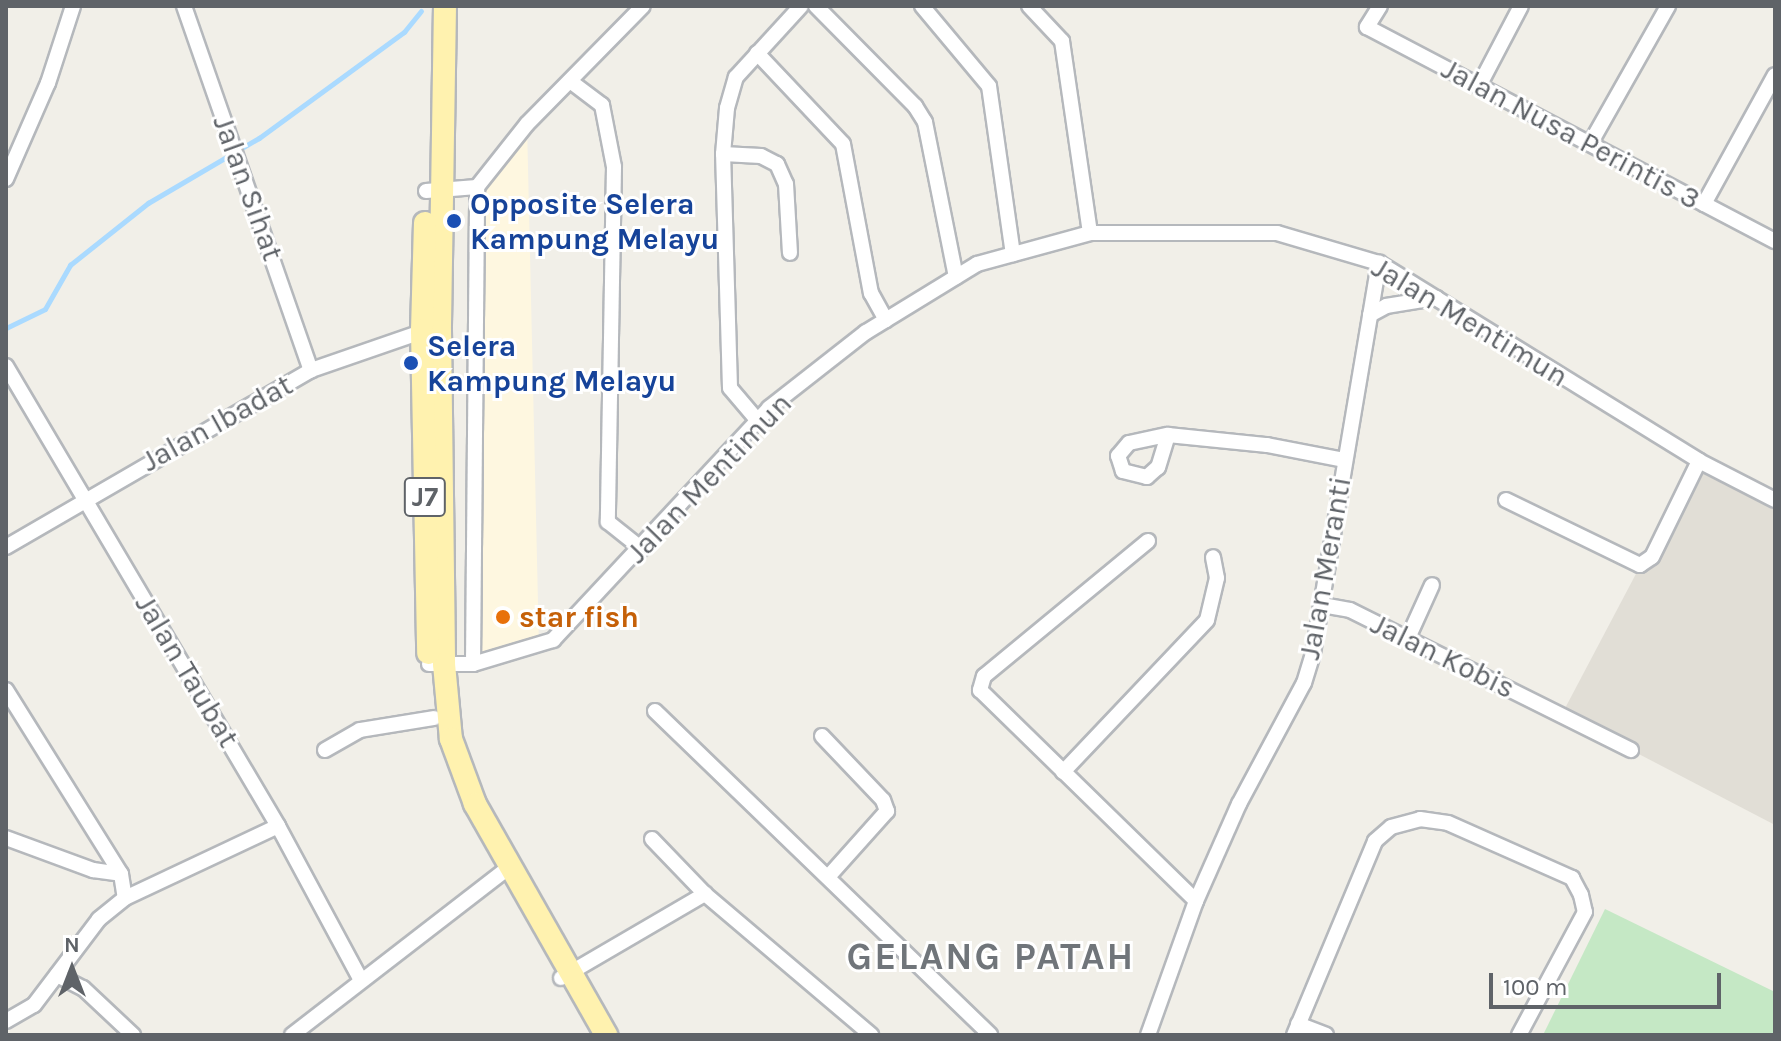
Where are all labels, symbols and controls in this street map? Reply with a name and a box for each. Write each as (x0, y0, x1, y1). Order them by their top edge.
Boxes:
street label: Jalan Nusa Perintis 3 (1436, 51, 1706, 217)
street label: Jalan Sihat (205, 111, 291, 265)
place label: Opposite Selera Kampung Melayu (470, 186, 719, 256)
marker: Opposite Selera Kampung Melayu (445, 212, 463, 230)
street label: Jalan Mentimun (1365, 249, 1575, 395)
place label: Selera Kampung Melayu (427, 328, 676, 398)
marker: Selera Kampung Melayu (402, 354, 420, 372)
street label: Jalan Ibadat (135, 367, 299, 479)
street label: Jalan Mentimun (619, 386, 799, 570)
road number: J7 (403, 473, 447, 521)
street label: Jalan Meranti (1291, 474, 1359, 662)
street label: Jalan Taubat (127, 588, 247, 754)
place label: star fish (519, 599, 639, 635)
street label: Jalan Kobis (1365, 606, 1521, 706)
marker: star fish (494, 608, 512, 626)
north arrow (32, 929, 112, 1009)
text: N (64, 932, 80, 958)
district label: GELANG PATAH (847, 934, 1135, 980)
scale bar (1493, 957, 1725, 1007)
text: 100 m (1503, 973, 1568, 1001)

